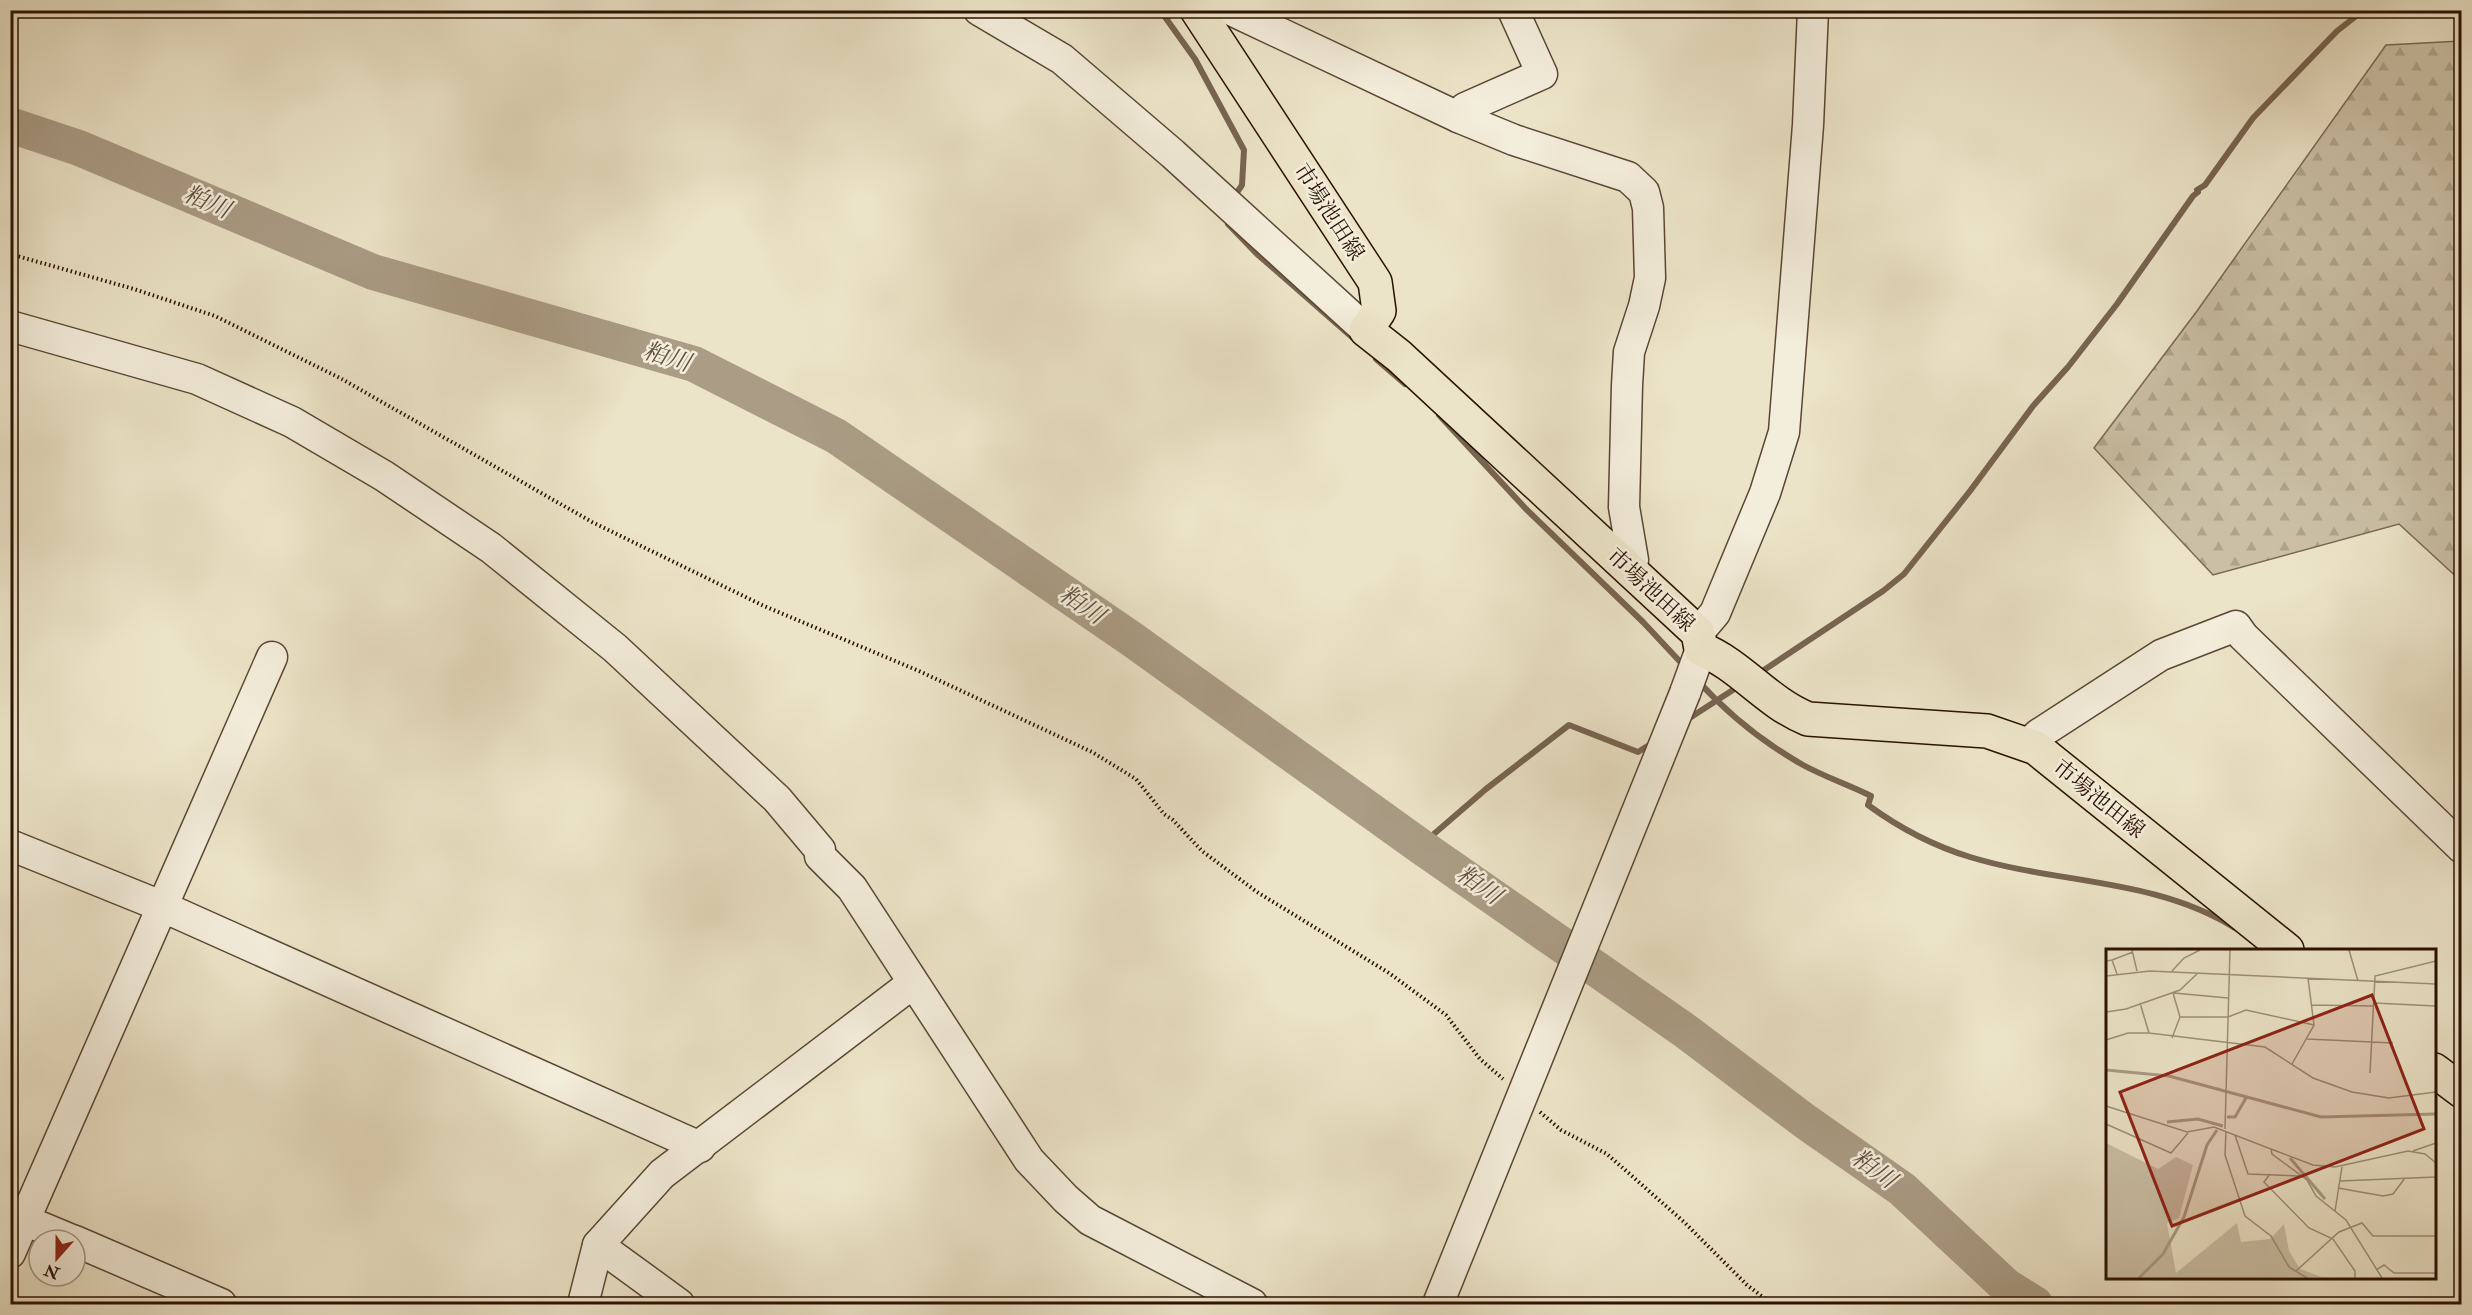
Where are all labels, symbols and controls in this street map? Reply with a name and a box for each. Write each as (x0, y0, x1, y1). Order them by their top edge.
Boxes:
street label: 市場池田線 (1287, 158, 1371, 266)
water label: 粕川 (179, 178, 238, 227)
water label: 粕川 (640, 335, 697, 380)
street label: 市場池田線 (1601, 542, 1701, 638)
water label: 粕川 (1053, 579, 1113, 633)
street label: 市場池田線 (2047, 754, 2151, 844)
water label: 粕川 (1450, 859, 1510, 913)
inset map (2106, 949, 2436, 1279)
water label: 粕川 (1845, 1142, 1905, 1197)
north arrow (27, 1228, 87, 1288)
text: N (41, 1259, 63, 1283)

